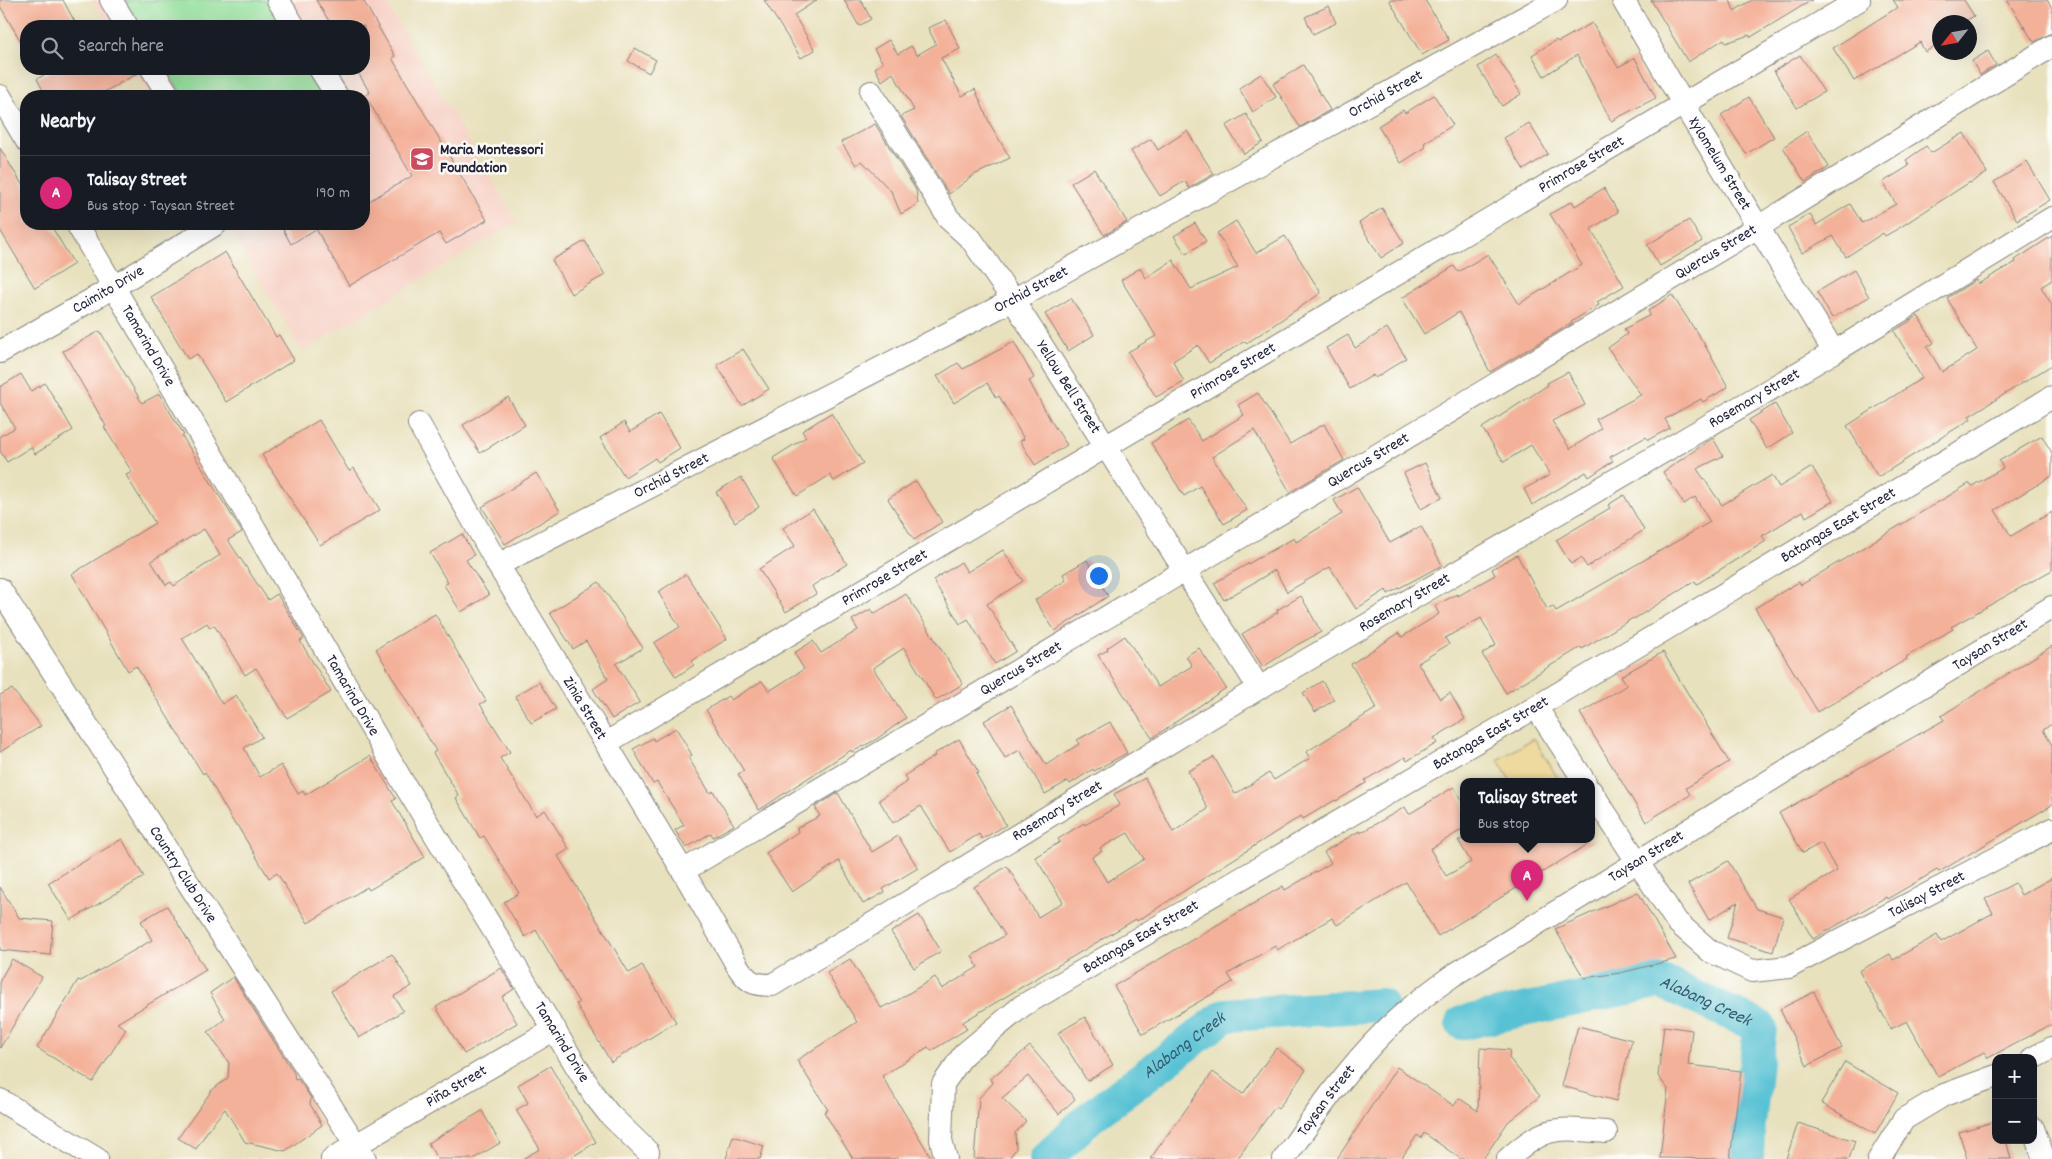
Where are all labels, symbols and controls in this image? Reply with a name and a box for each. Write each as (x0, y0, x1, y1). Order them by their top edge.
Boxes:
north arrow (1932, 15, 1977, 60)
search box (20, 20, 370, 75)
icon: search (38, 34, 66, 62)
text: Search here (78, 34, 164, 61)
street label: Orchid Street (1344, 64, 1427, 124)
text: Nearby (40, 108, 95, 138)
street label: Xylomelum Street (1682, 113, 1757, 215)
street label: Primrose Street (1534, 130, 1629, 199)
place label: Maria Montessori Foundation (440, 139, 543, 180)
school or university icon: Maria Montessori Foundation (409, 146, 435, 172)
text: Talisay Street (87, 168, 187, 195)
text: A (52, 182, 60, 205)
text: 190 m (316, 182, 350, 205)
text: Bus stop · Taysan Street (87, 195, 235, 218)
street label: Quercus Street (1671, 219, 1761, 286)
street label: Caimito Drive (68, 260, 149, 320)
street label: Orchid Street (990, 260, 1073, 319)
street label: Tamarind Drive (115, 301, 181, 391)
street label: Yellow Bell Street (1030, 336, 1107, 438)
street label: Primrose Street (1186, 337, 1281, 406)
street label: Rosemary Street (1704, 363, 1804, 434)
street label: Quercus Street (1323, 427, 1414, 494)
street label: Orchid Street (630, 447, 713, 505)
street label: Batangas East Street (1776, 482, 1901, 569)
street label: Primrose Street (837, 543, 932, 612)
your location (1086, 563, 1112, 589)
street label: Rosemary Street (1355, 567, 1455, 639)
street label: Taysan Street (1948, 613, 2032, 677)
street label: Quercus Street (976, 635, 1066, 702)
street label: Tamarind Drive (320, 651, 385, 740)
street label: Zinia Street (557, 672, 613, 744)
street label: Batangas East Street (1428, 690, 1553, 776)
street label: Rosemary Street (1008, 775, 1107, 847)
popup (1460, 778, 1595, 843)
text: Talisay Street (1478, 786, 1577, 813)
text: Bus stop (1478, 813, 1530, 836)
street label: Country Club Drive (143, 821, 223, 928)
street label: Taysan Street (1604, 825, 1688, 889)
pin: A (1511, 860, 1543, 901)
street label: Talisay Street (1884, 865, 1969, 924)
street label: Batangas East Street (1078, 894, 1203, 980)
water label: Alabang Creek (1655, 970, 1756, 1034)
street label: Tamarind Drive (528, 997, 595, 1087)
water label: Alabang Creek (1138, 1006, 1233, 1086)
map controls (1992, 1054, 2037, 1144)
button: + (1992, 1054, 2037, 1099)
street label: Piña Street (421, 1059, 492, 1113)
street label: Taysan Street (1292, 1060, 1361, 1141)
button: − (1992, 1099, 2037, 1144)

